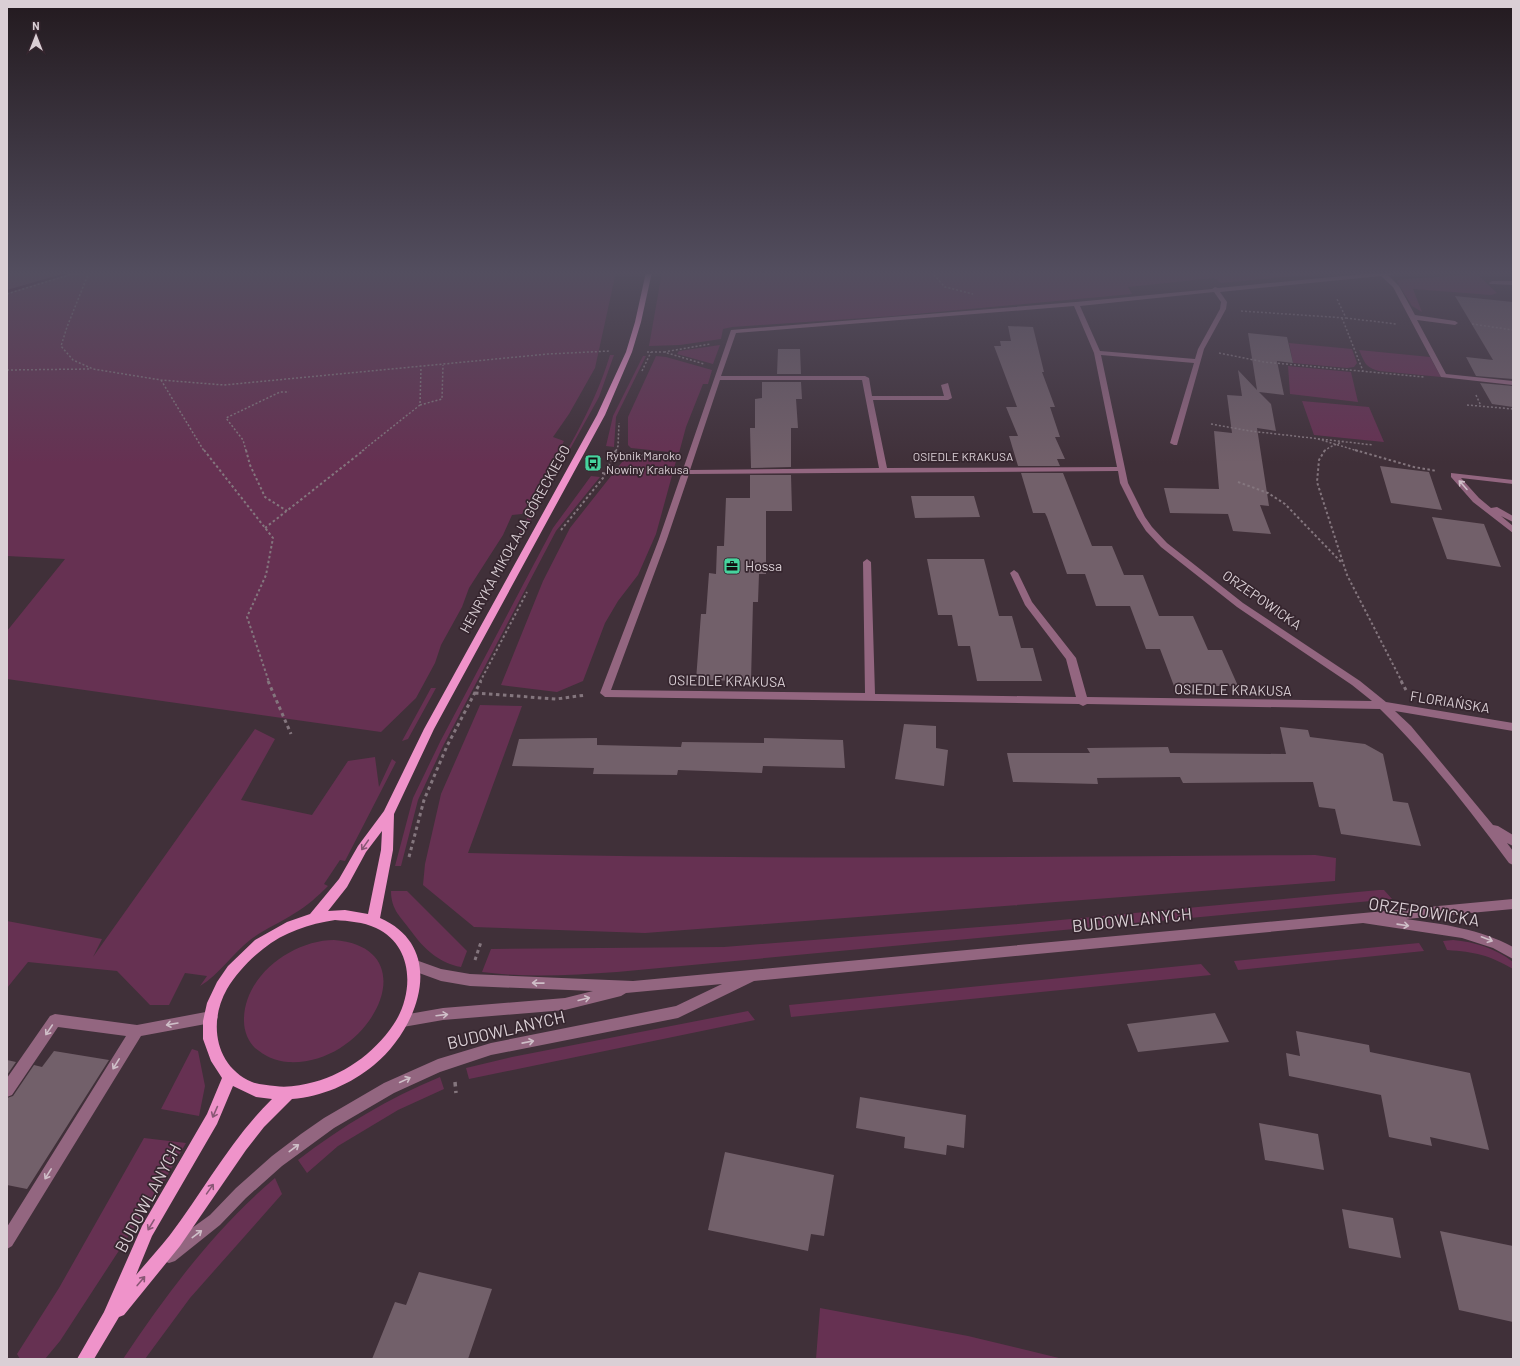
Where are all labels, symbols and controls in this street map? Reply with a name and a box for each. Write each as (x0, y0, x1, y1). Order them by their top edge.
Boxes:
north arrow (16, 16, 56, 56)
text: N (32, 19, 40, 32)
street label: HENRYKA MIKOŁAJA GÓRECKIEGO (456, 442, 573, 636)
place label: Rybnik Maroko Nowiny Krakusa (606, 448, 689, 476)
street label: OSIEDLE KRAKUSA (913, 449, 1013, 463)
bus stop icon: Rybnik Maroko Nowiny Krakusa (583, 453, 603, 473)
one-way arrow (1459, 480, 1468, 490)
office icon: Hossa (722, 556, 742, 576)
place label: Hossa (745, 557, 782, 574)
street label: ORZEPOWICKA (1220, 566, 1305, 633)
street label: OSIEDLE KRAKUSA (668, 671, 786, 690)
street label: OSIEDLE KRAKUSA (1174, 680, 1292, 699)
street label: FLORIAŃSKA (1409, 687, 1492, 716)
one-way arrow (361, 839, 369, 850)
street label: ORZEPOWICKA (1367, 892, 1481, 930)
street label: BUDOWLANYCH (1071, 903, 1193, 935)
one-way arrow (1396, 921, 1409, 929)
one-way arrow (1481, 936, 1493, 944)
one-way arrow (532, 979, 545, 987)
one-way arrow (578, 995, 591, 1002)
street label: BUDOWLANYCH (445, 1006, 567, 1052)
one-way arrow (435, 1011, 448, 1019)
one-way arrow (166, 1021, 179, 1029)
one-way arrow (45, 1024, 53, 1035)
one-way arrow (521, 1038, 534, 1046)
one-way arrow (112, 1058, 120, 1070)
one-way arrow (398, 1076, 410, 1083)
one-way arrow (211, 1106, 218, 1118)
street label: BUDOWLANYCH (110, 1140, 184, 1255)
one-way arrow (289, 1144, 300, 1152)
one-way arrow (44, 1168, 52, 1179)
one-way arrow (206, 1183, 214, 1194)
one-way arrow (147, 1219, 155, 1230)
one-way arrow (191, 1230, 202, 1238)
one-way arrow (137, 1276, 146, 1287)

